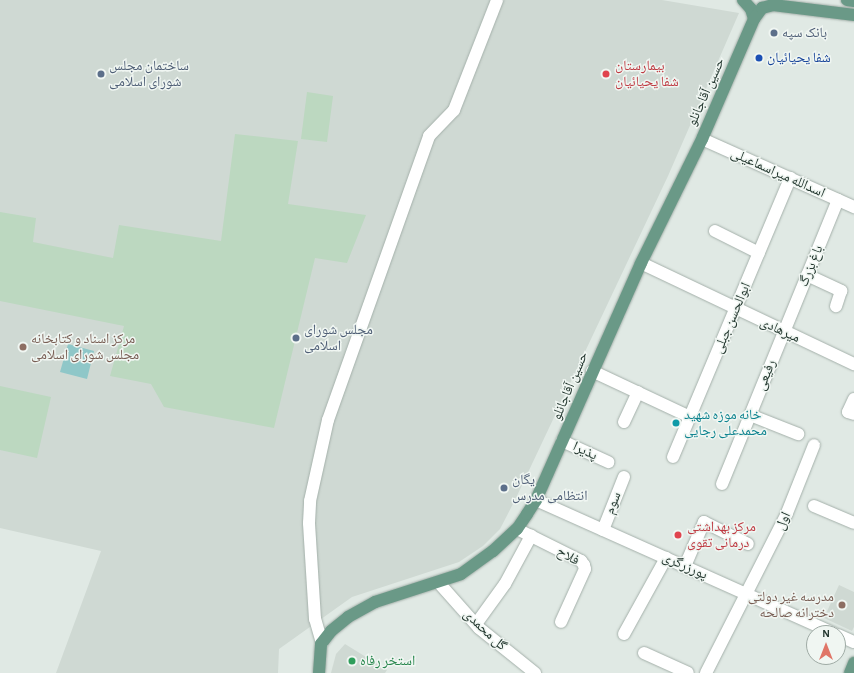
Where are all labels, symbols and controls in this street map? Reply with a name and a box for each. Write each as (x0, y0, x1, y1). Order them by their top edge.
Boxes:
place label: بانک سپه (782, 25, 827, 41)
marker: بانک سپه (769, 28, 779, 38)
place label: شفا یحیائیان (767, 50, 831, 66)
marker: شفا یحیائیان (754, 53, 764, 63)
street label: حسین آقاجانلو (684, 55, 728, 129)
place label: ساختمان مجلس شورای اسلامی (109, 58, 189, 90)
place label: بیمارستان شفا یحیائیان (615, 58, 679, 90)
marker: بیمارستان شفا یحیائیان (600, 68, 612, 80)
marker: ساختمان مجلس شورای اسلامی (96, 69, 106, 79)
street label: اسدالله میراسماعیلی (728, 145, 828, 201)
street label: باغ بزرگ (795, 243, 827, 289)
street label: ابوالحسن جبلی (710, 280, 754, 356)
street label: میرهادی (757, 313, 803, 347)
place label: مجلس شورای اسلامی (304, 322, 373, 354)
place label: مرکز اسناد و کتابخانه مجلس شورای اسلامی (31, 331, 139, 364)
marker: مجلس شورای اسلامی (291, 333, 301, 343)
marker: مرکز اسناد و کتابخانه مجلس شورای اسلامی (18, 342, 28, 352)
street label: حسین آقاجانلو (548, 349, 592, 423)
street label: رفیعی (752, 357, 780, 393)
place label: خانه موزه شهید محمدعلی رجایی (684, 407, 767, 440)
marker: خانه موزه شهید محمدعلی رجایی (671, 418, 681, 428)
street label: پذیرا (570, 438, 600, 464)
place label: یگان انتظامی مدرس (512, 472, 587, 504)
marker: یگان انتظامی مدرس (499, 483, 509, 493)
street label: سوم (601, 489, 625, 517)
street label: اول (772, 509, 794, 533)
place label: مرکز بهداشتی درمانی تقوی (687, 519, 756, 552)
marker: مرکز بهداشتی درمانی تقوی (672, 529, 684, 541)
street label: فلاح (554, 543, 582, 569)
street label: پورزرگری (660, 549, 710, 583)
place label: مدرسه غیر دولتی دخترانه صالحه (748, 589, 834, 622)
marker: مدرسه غیر دولتی دخترانه صالحه (837, 600, 847, 610)
street label: گل محمدی (460, 606, 510, 654)
north arrow (806, 625, 846, 665)
text: N (822, 628, 830, 639)
place label: استخر رفاه (360, 653, 415, 669)
marker: استخر رفاه (347, 656, 357, 666)

